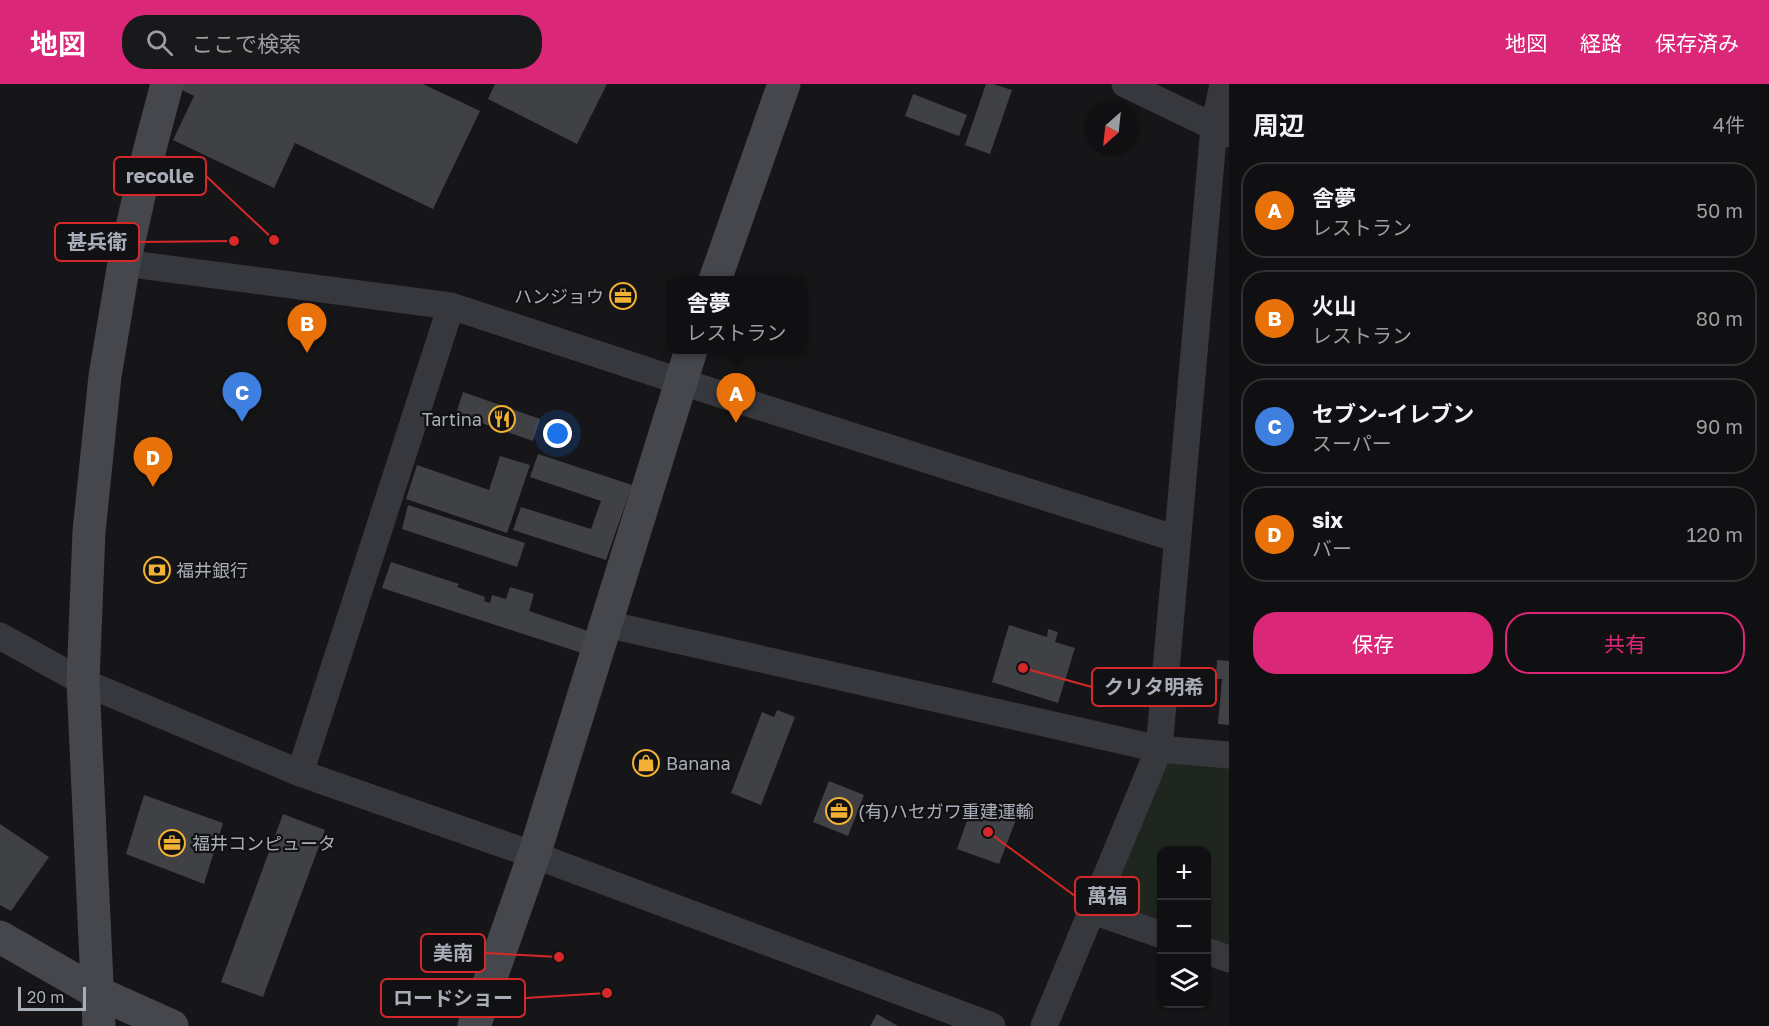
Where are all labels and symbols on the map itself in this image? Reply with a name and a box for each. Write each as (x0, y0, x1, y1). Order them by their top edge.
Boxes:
north arrow (1085, 102, 1139, 156)
callout: recolle (114, 157, 206, 195)
text: recolle (126, 163, 194, 187)
callout: 甚兵衛 (55, 223, 139, 261)
text: 甚兵衛 (67, 229, 127, 253)
office icon: ハンジョウ (608, 281, 638, 311)
place label: ハンジョウ (514, 285, 604, 307)
pin: B (288, 304, 326, 353)
pin: C (222, 372, 262, 422)
pin: A (716, 374, 756, 423)
restaurant icon: Tartina (487, 404, 517, 434)
place label: Tartina (422, 408, 482, 430)
your location (543, 419, 572, 448)
pin: D (134, 438, 172, 487)
bank icon: 福井銀行 (142, 555, 172, 585)
place label: 福井銀行 (176, 559, 248, 581)
callout: クリタ明希 (1092, 668, 1216, 706)
text: クリタ明希 (1104, 674, 1204, 698)
shop icon: Banana (631, 748, 661, 778)
place label: Banana (666, 752, 731, 774)
office icon: (有)ハセガワ重建運輸 (824, 796, 854, 826)
place label: (有)ハセガワ重建運輸 (858, 800, 1034, 822)
office icon: 福井コンピュータ (157, 828, 187, 858)
place label: 福井コンピュータ (192, 832, 336, 854)
callout: 萬福 (1075, 877, 1139, 915)
text: 萬福 (1087, 883, 1127, 907)
callout: 美南 (421, 934, 485, 972)
text: 美南 (433, 940, 473, 964)
callout: ロードショー (381, 979, 525, 1017)
scale bar (18, 984, 86, 1012)
text: ロードショー (393, 985, 513, 1009)

